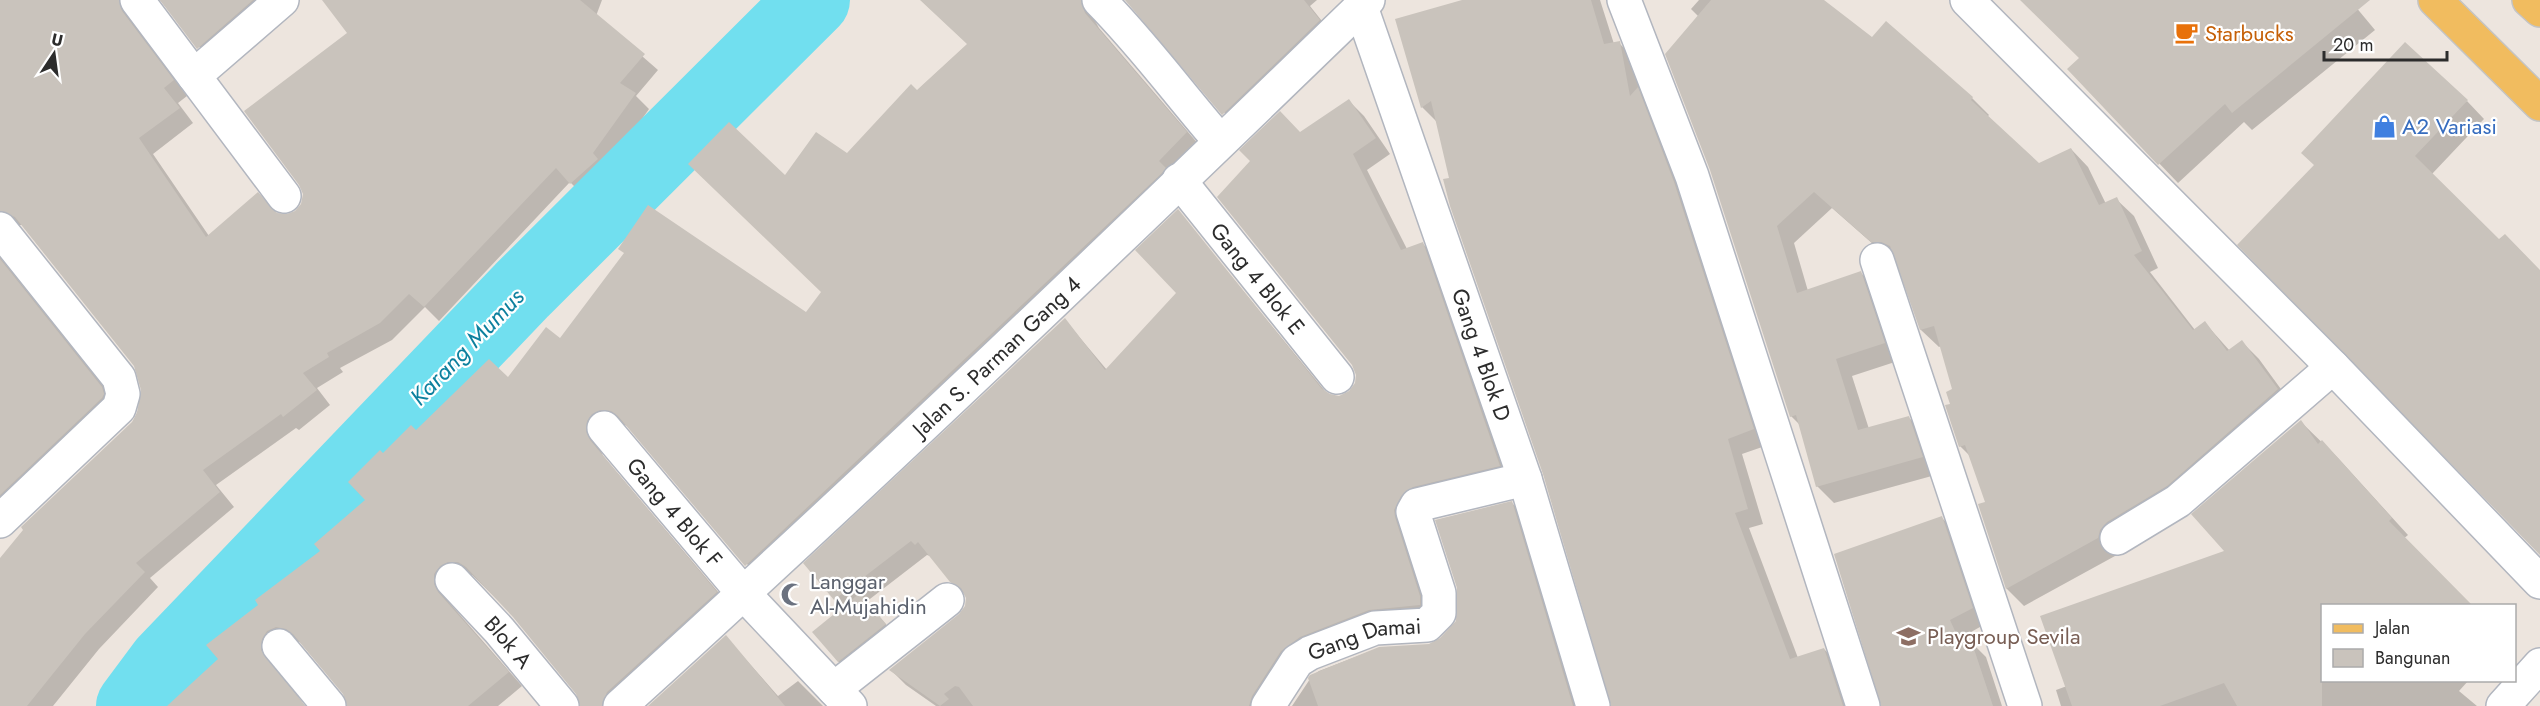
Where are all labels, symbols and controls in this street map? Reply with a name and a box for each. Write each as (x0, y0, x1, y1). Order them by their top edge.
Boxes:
place label: Starbucks (2205, 17, 2294, 49)
cafe icon: Starbucks (2174, 20, 2200, 46)
north arrow (24, 24, 84, 84)
scale bar (2324, 24, 2447, 62)
text: U (49, 27, 65, 52)
text: 20 m (2333, 32, 2373, 58)
place label: A2 Variasi (2402, 110, 2497, 142)
shop icon: A2 Variasi (2371, 113, 2397, 139)
street label: Gang 4 Blok E (1203, 215, 1313, 341)
street label: Jalan S. Parman Gang 4 (903, 268, 1088, 446)
water label: Karang Mumus (402, 280, 532, 413)
street label: Gang 4 Blok D (1444, 284, 1520, 425)
street label: Gang 4 Blok F (619, 450, 730, 574)
place label: Langgar Al-Mujahidin (810, 565, 927, 622)
mosque icon: Langgar Al-Mujahidin (779, 581, 805, 607)
legend (2321, 604, 2516, 682)
street label: Blok A (477, 608, 541, 676)
street label: Gang Damai (1303, 609, 1422, 668)
text: Jalan (2373, 615, 2410, 641)
place label: Playgroup Sevila (1927, 620, 2081, 652)
school or university icon: Playgroup Sevila (1896, 623, 1922, 649)
text: Bangunan (2375, 645, 2450, 671)

